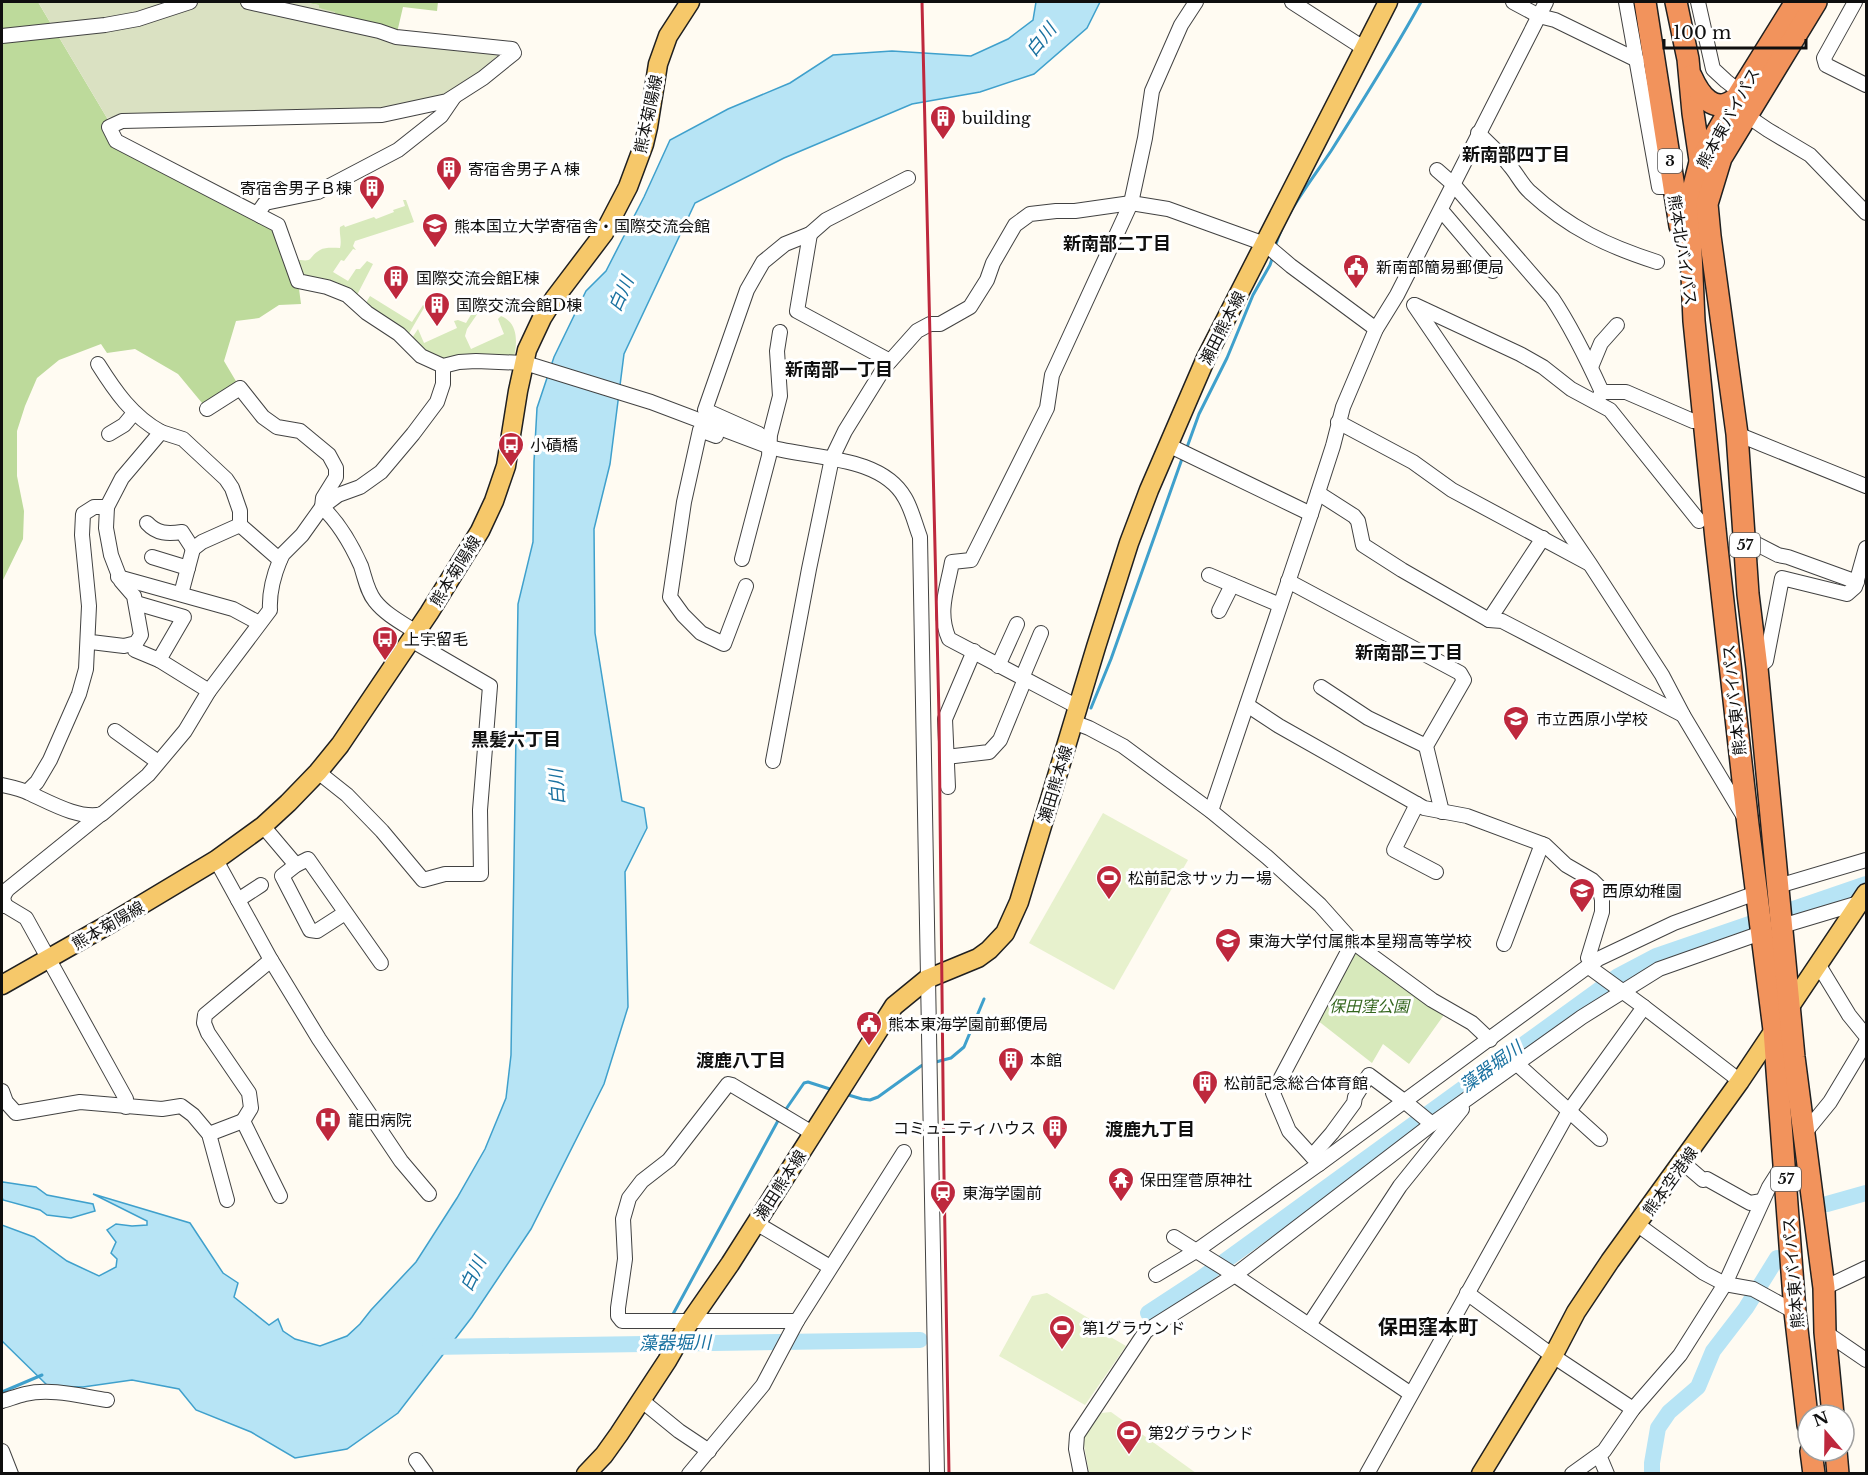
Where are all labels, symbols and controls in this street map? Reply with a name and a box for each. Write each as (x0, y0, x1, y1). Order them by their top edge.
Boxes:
scale bar (1664, 12, 1806, 50)
water label: 白川 (1021, 18, 1062, 61)
text: 100 m (1673, 22, 1731, 44)
street label: 熊本東バイパス (1692, 64, 1764, 172)
street label: 熊本菊陽線 (630, 73, 666, 155)
building icon: building (928, 103, 958, 141)
place label: building (961, 108, 1031, 128)
district label: 新南部四丁目 (1462, 144, 1570, 166)
road number: 3 (1658, 149, 1682, 173)
building icon: 寄宿舎男子Ａ棟 (434, 154, 464, 192)
place label: 寄宿舎男子Ａ棟 (468, 159, 580, 179)
building icon: 寄宿舎男子Ｂ棟 (357, 173, 387, 211)
place label: 寄宿舎男子Ｂ棟 (240, 178, 352, 198)
street label: 熊本北バイパス (1664, 193, 1702, 307)
school or university icon: 熊本国立大学寄宿舎・国際交流会館 (420, 211, 450, 249)
place label: 熊本国立大学寄宿舎・国際交流会館 (454, 216, 710, 236)
district label: 新南部二丁目 (1063, 233, 1171, 255)
public building icon: 新南部簡易郵便局 (1341, 252, 1371, 290)
place label: 新南部簡易郵便局 (1376, 257, 1504, 277)
building icon: 国際交流会館E棟 (381, 263, 411, 301)
place label: 国際交流会館E棟 (416, 268, 540, 288)
water label: 白川 (604, 271, 639, 315)
street label: 瀬田熊本線 (1195, 288, 1249, 368)
building icon: 国際交流会館D棟 (422, 290, 452, 328)
place label: 国際交流会館D棟 (456, 295, 582, 315)
district label: 新南部一丁目 (785, 359, 893, 381)
bus stop icon: 小磧橋 (496, 430, 526, 468)
place label: 小磧橋 (530, 435, 578, 455)
street label: 熊本菊陽線 (425, 532, 485, 610)
road number: 57 (1730, 533, 1760, 557)
bus stop icon: 上宇留毛 (370, 624, 400, 662)
place label: 上宇留毛 (404, 629, 468, 649)
district label: 新南部三丁目 (1355, 642, 1463, 664)
street label: 熊本東バイパス (1718, 643, 1750, 757)
school or university icon: 市立西原小学校 (1501, 704, 1531, 742)
place label: 市立西原小学校 (1536, 709, 1648, 729)
district label: 黒髪六丁目 (471, 729, 561, 751)
street label: 瀬田熊本線 (1034, 743, 1076, 825)
water label: 白川 (545, 766, 569, 806)
sports icon: 松前記念サッカー場 (1094, 863, 1124, 901)
place label: 松前記念サッカー場 (1128, 868, 1272, 888)
school or university icon: 西原幼稚園 (1567, 876, 1597, 914)
place label: 西原幼稚園 (1602, 881, 1682, 901)
street label: 熊本菊陽線 (68, 896, 148, 954)
school or university icon: 東海大学付属熊本星翔高等学校 (1213, 926, 1243, 964)
place label: 東海大学付属熊本星翔高等学校 (1248, 931, 1472, 951)
park label: 保田窪公園 (1329, 996, 1411, 1016)
public building icon: 熊本東海学園前郵便局 (854, 1009, 884, 1047)
place label: 熊本東海学園前郵便局 (888, 1014, 1048, 1034)
water label: 藻器堀川 (1455, 1036, 1528, 1097)
building icon: 本館 (996, 1045, 1026, 1083)
district label: 渡鹿八丁目 (696, 1050, 786, 1072)
place label: 本館 (1030, 1050, 1062, 1070)
building icon: 松前記念総合体育館 (1190, 1068, 1220, 1106)
place label: 松前記念総合体育館 (1224, 1073, 1368, 1093)
hospital icon: 龍田病院 (313, 1105, 343, 1143)
place label: 龍田病院 (348, 1110, 412, 1130)
building icon: コミュニティハウス (1040, 1113, 1070, 1151)
place label: コミュニティハウス (893, 1118, 1036, 1138)
district label: 渡鹿九丁目 (1105, 1119, 1195, 1141)
street label: 熊本空港線 (1638, 1143, 1702, 1219)
street label: 瀬田熊本線 (750, 1146, 810, 1224)
temple icon: 保田窪菅原神社 (1106, 1165, 1136, 1203)
road number: 57 (1771, 1167, 1801, 1191)
place label: 保田窪菅原神社 (1140, 1170, 1252, 1190)
station icon: 東海学園前 (928, 1178, 958, 1216)
place label: 東海学園前 (962, 1183, 1042, 1203)
street label: 熊本東バイパス (1778, 1216, 1808, 1330)
water label: 白川 (455, 1251, 492, 1295)
sports icon: 第1グラウンド (1047, 1313, 1077, 1351)
district label: 保田窪本町 (1378, 1315, 1478, 1339)
place label: 第1グラウンド (1082, 1318, 1185, 1338)
water label: 藻器堀川 (639, 1331, 713, 1355)
north arrow (1796, 1403, 1856, 1463)
text: N (1810, 1407, 1831, 1431)
sports icon: 第2グラウンド (1114, 1418, 1144, 1456)
place label: 第2グラウンド (1148, 1423, 1254, 1443)

